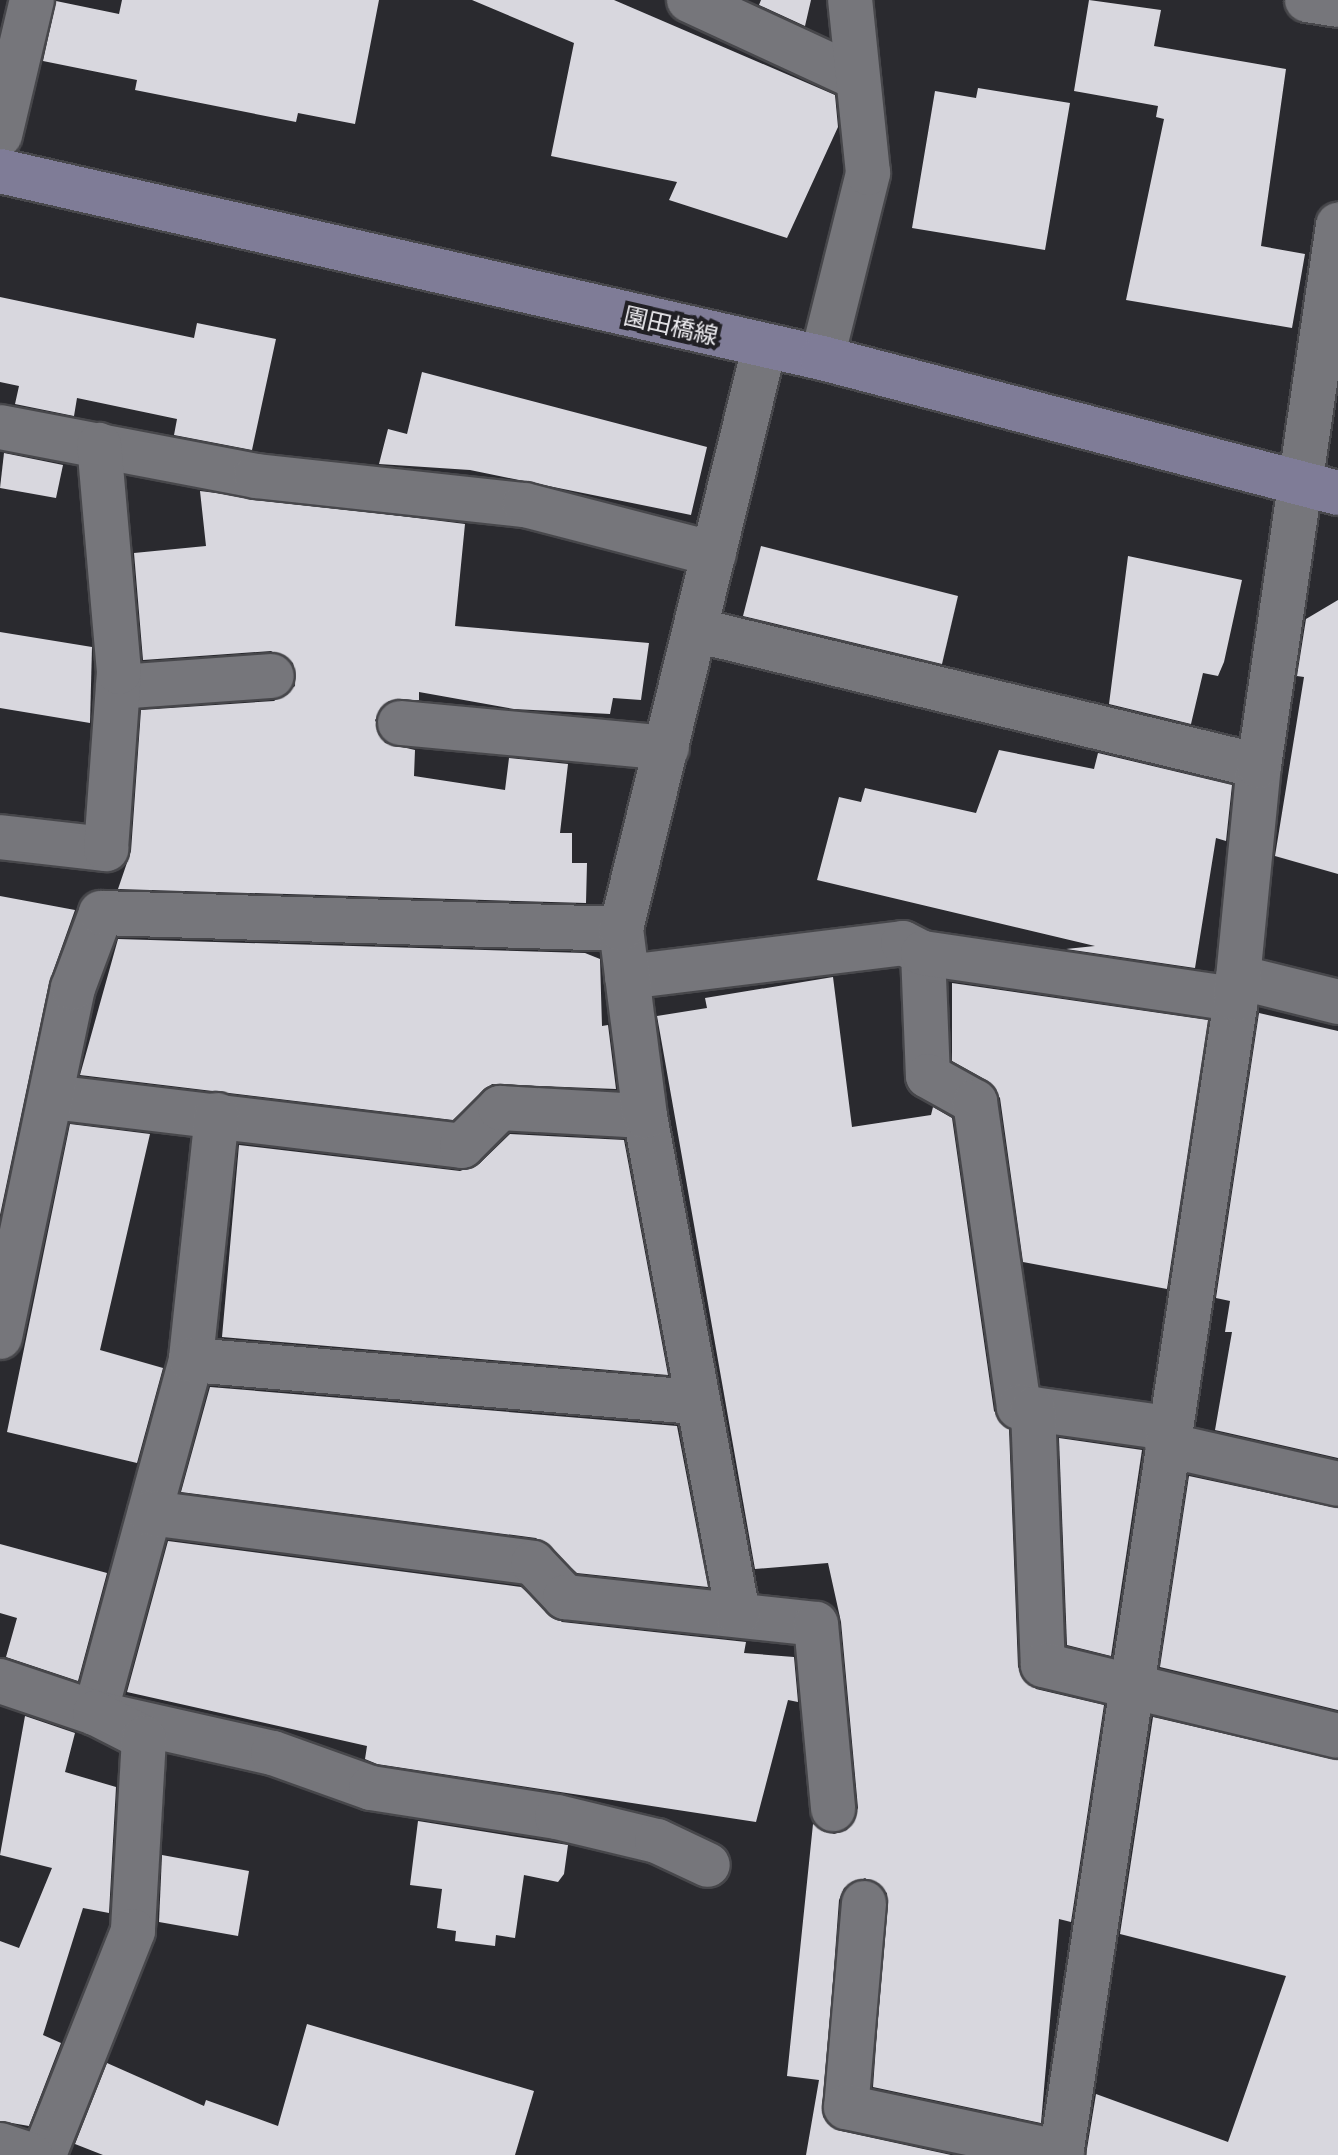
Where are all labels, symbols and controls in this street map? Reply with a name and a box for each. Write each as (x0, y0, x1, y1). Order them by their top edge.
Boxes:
street label: 園田橋線 (621, 301, 721, 351)

